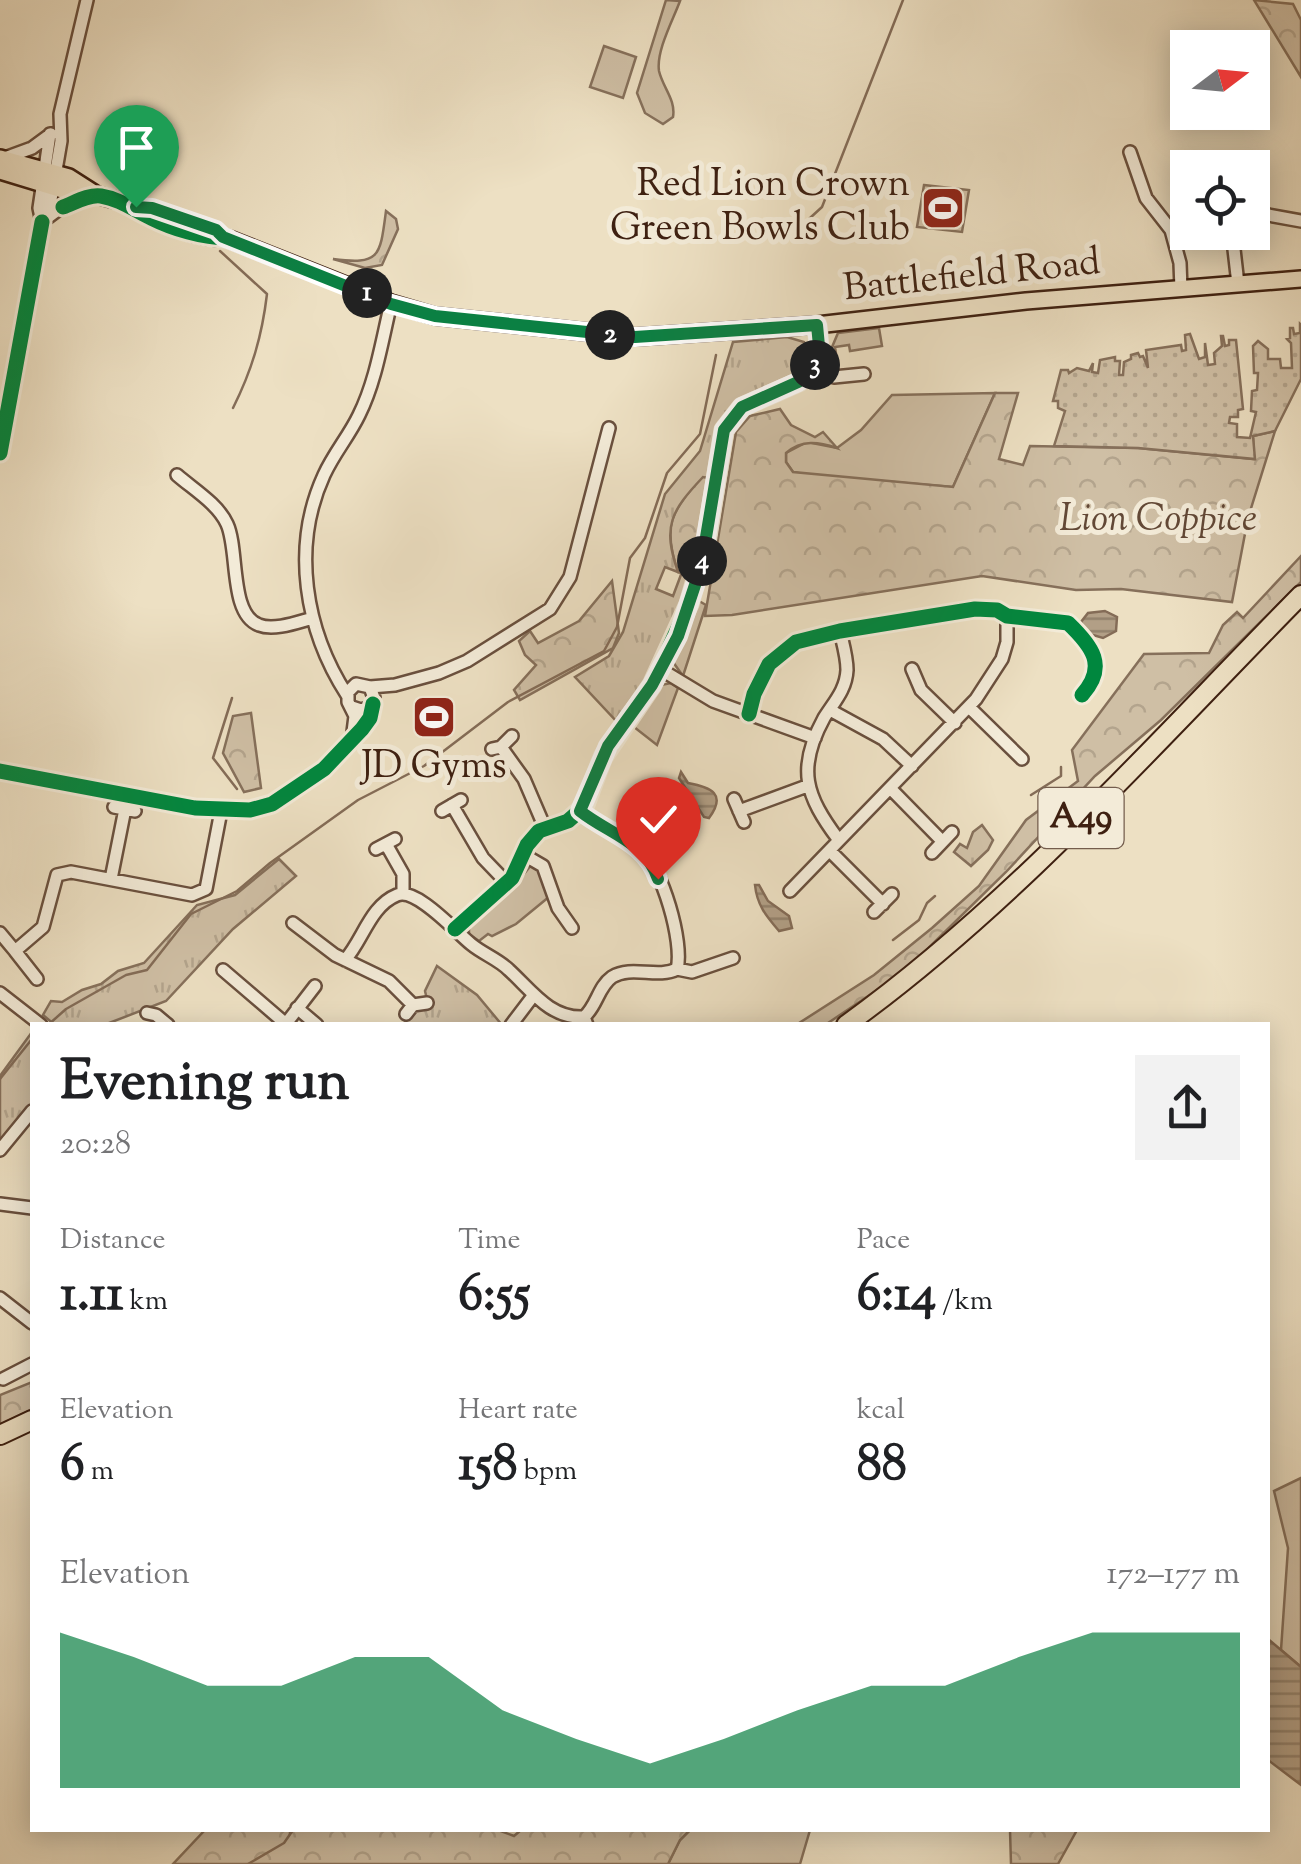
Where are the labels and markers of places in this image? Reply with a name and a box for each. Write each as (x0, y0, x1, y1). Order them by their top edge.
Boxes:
pin (94, 105, 179, 208)
place label: Red Lion Crown Green Bowls Club (610, 159, 910, 257)
sports icon: Red Lion Crown Green Bowls Club (920, 185, 966, 231)
pin: 1 (342, 268, 392, 318)
pin: 2 (585, 310, 635, 360)
pin: 3 (790, 340, 840, 390)
pin: 4 (677, 536, 727, 586)
sports icon: JD Gyms (411, 694, 457, 740)
place label: JD Gyms (359, 741, 507, 795)
pin (616, 777, 701, 880)

